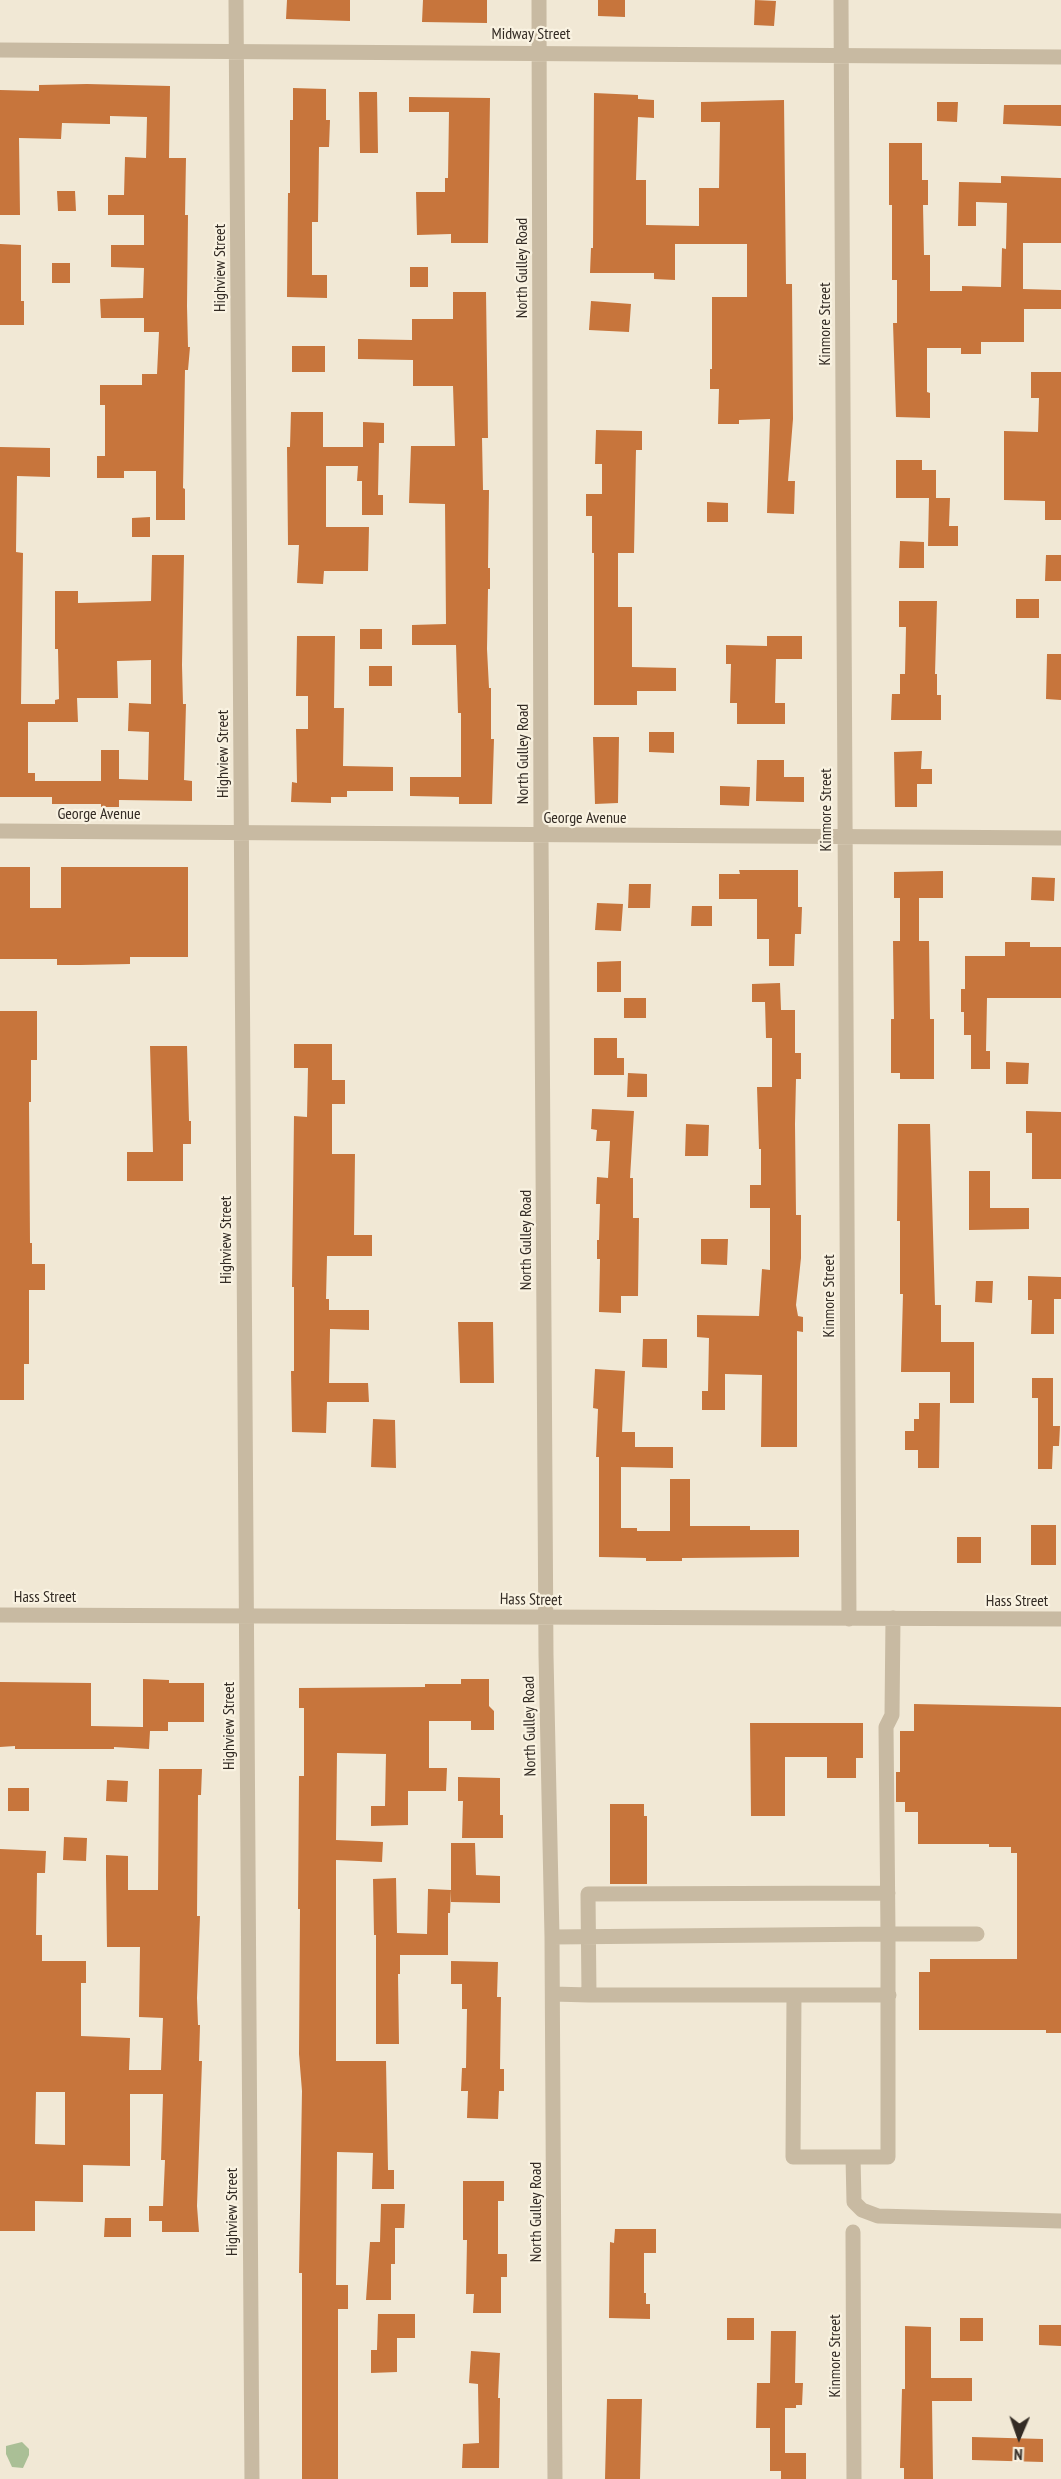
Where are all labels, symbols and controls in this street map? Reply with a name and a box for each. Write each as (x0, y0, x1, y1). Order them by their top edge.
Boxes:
street label: Midway Street (492, 24, 570, 44)
street label: North Gulley Road (512, 218, 532, 318)
street label: Highview Street (210, 224, 230, 312)
street label: Kinmore Street (815, 282, 835, 366)
street label: North Gulley Road (513, 704, 533, 804)
street label: Highview Street (213, 710, 233, 798)
street label: Kinmore Street (816, 768, 836, 852)
street label: George Avenue (57, 804, 141, 824)
street label: George Avenue (543, 808, 627, 828)
street label: North Gulley Road (516, 1190, 536, 1290)
street label: Highview Street (216, 1196, 236, 1284)
street label: Kinmore Street (819, 1254, 839, 1338)
street label: Hass Street (14, 1587, 76, 1607)
street label: Hass Street (500, 1590, 562, 1610)
street label: Hass Street (986, 1591, 1048, 1611)
street label: North Gulley Road (520, 1676, 540, 1776)
street label: Highview Street (219, 1682, 239, 1770)
street label: North Gulley Road (526, 2162, 546, 2262)
street label: Highview Street (222, 2168, 242, 2256)
street label: Kinmore Street (825, 2314, 845, 2398)
north arrow (989, 2407, 1049, 2467)
text: N (1014, 2445, 1023, 2465)

